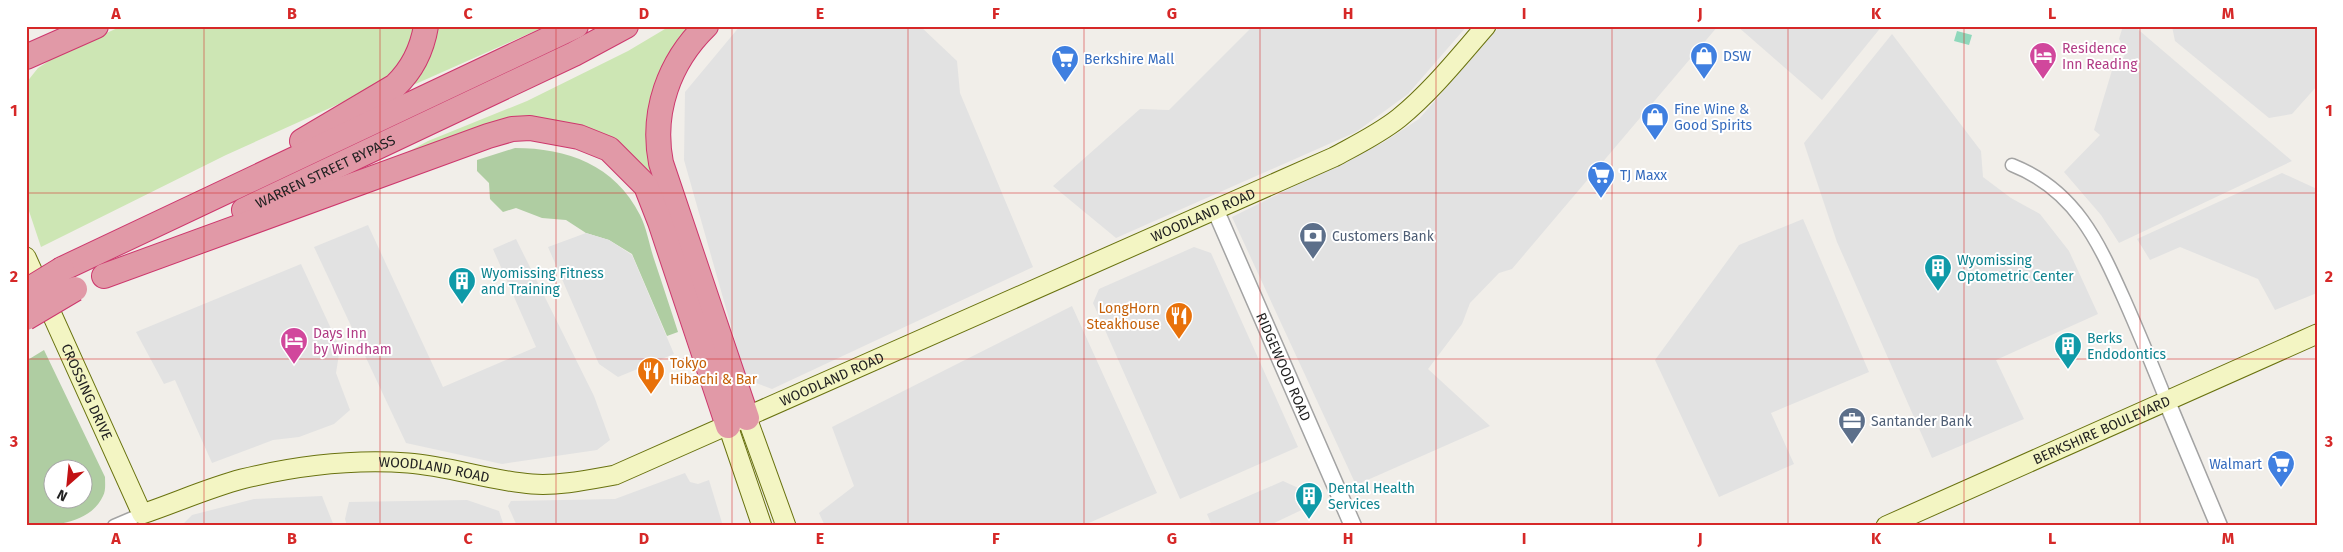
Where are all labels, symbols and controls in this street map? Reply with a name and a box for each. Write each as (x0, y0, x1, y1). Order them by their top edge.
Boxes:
text: A (110, 4, 121, 23)
text: B (287, 4, 297, 23)
text: C (463, 4, 473, 23)
text: D (639, 4, 649, 23)
text: E (816, 4, 824, 23)
text: F (992, 4, 1000, 23)
text: G (1167, 4, 1177, 23)
text: H (1343, 4, 1353, 23)
text: I (1522, 4, 1526, 23)
text: J (1696, 4, 1703, 23)
text: K (1871, 4, 1882, 23)
text: L (2048, 4, 2056, 23)
text: M (2222, 4, 2235, 23)
place label: Residence Inn Reading (2062, 40, 2138, 73)
shop icon: DSW (1689, 41, 1719, 80)
hotel icon: Residence Inn Reading (2028, 41, 2058, 80)
supermarket icon: Berkshire Mall (1050, 44, 1080, 83)
place label: DSW (1723, 48, 1752, 65)
place label: Berkshire Mall (1084, 51, 1174, 68)
text: 1 (10, 101, 18, 120)
place label: Fine Wine & Good Spirits (1674, 101, 1753, 134)
text: 1 (2325, 101, 2333, 120)
shop icon: Fine Wine & Good Spirits (1640, 102, 1670, 141)
street label: WARREN STREET BYPASS (253, 132, 399, 212)
supermarket icon: TJ Maxx (1586, 160, 1616, 199)
place label: TJ Maxx (1620, 167, 1667, 184)
street label: WOODLAND ROAD (1149, 185, 1258, 246)
bank icon: Customers Bank (1298, 221, 1328, 260)
place label: Customers Bank (1332, 228, 1435, 245)
place label: Wyomissing Optometric Center (1957, 252, 2074, 285)
building icon: Wyomissing Optometric Center (1923, 253, 1953, 292)
place label: Wyomissing Fitness and Training (481, 265, 604, 298)
building icon: Wyomissing Fitness and Training (447, 266, 477, 305)
text: 2 (10, 267, 18, 286)
text: 2 (2325, 267, 2333, 286)
place label: LongHorn Steakhouse (1087, 300, 1160, 333)
restaurant icon: LongHorn Steakhouse (1164, 301, 1194, 340)
street label: RIDGEWOOD ROAD (1252, 310, 1314, 424)
place label: Days Inn by Windham (313, 325, 392, 358)
hotel icon: Days Inn by Windham (279, 326, 309, 365)
place label: Berks Endodontics (2087, 330, 2167, 363)
building icon: Berks Endodontics (2053, 331, 2083, 370)
street label: CROSSING DRIVE (57, 341, 116, 443)
street label: WOODLAND ROAD (777, 349, 887, 410)
place label: Tokyo Hibachi & Bar (670, 355, 758, 388)
restaurant icon: Tokyo Hibachi & Bar (636, 356, 666, 395)
street label: BERKSHIRE BOULEVARD (2030, 392, 2173, 468)
office icon: Santander Bank (1837, 406, 1867, 445)
place label: Santander Bank (1871, 413, 1973, 430)
text: 3 (9, 432, 18, 451)
text: 3 (2324, 432, 2333, 451)
supermarket icon: Walmart (2266, 449, 2296, 488)
street label: WOODLAND ROAD (378, 454, 491, 486)
place label: Walmart (2209, 456, 2263, 473)
north arrow (42, 460, 92, 510)
place label: Dental Health Services (1328, 480, 1415, 513)
building icon: Dental Health Services (1294, 481, 1324, 520)
text: N (54, 485, 70, 505)
text: A (110, 529, 121, 548)
text: B (287, 529, 297, 548)
text: C (463, 529, 473, 548)
text: D (639, 529, 649, 548)
text: E (816, 529, 824, 548)
text: F (992, 529, 1000, 548)
text: G (1167, 529, 1177, 548)
text: H (1343, 529, 1353, 548)
text: I (1522, 529, 1526, 548)
text: J (1696, 529, 1703, 548)
text: K (1871, 529, 1882, 548)
text: L (2048, 529, 2056, 548)
text: M (2222, 529, 2235, 548)

